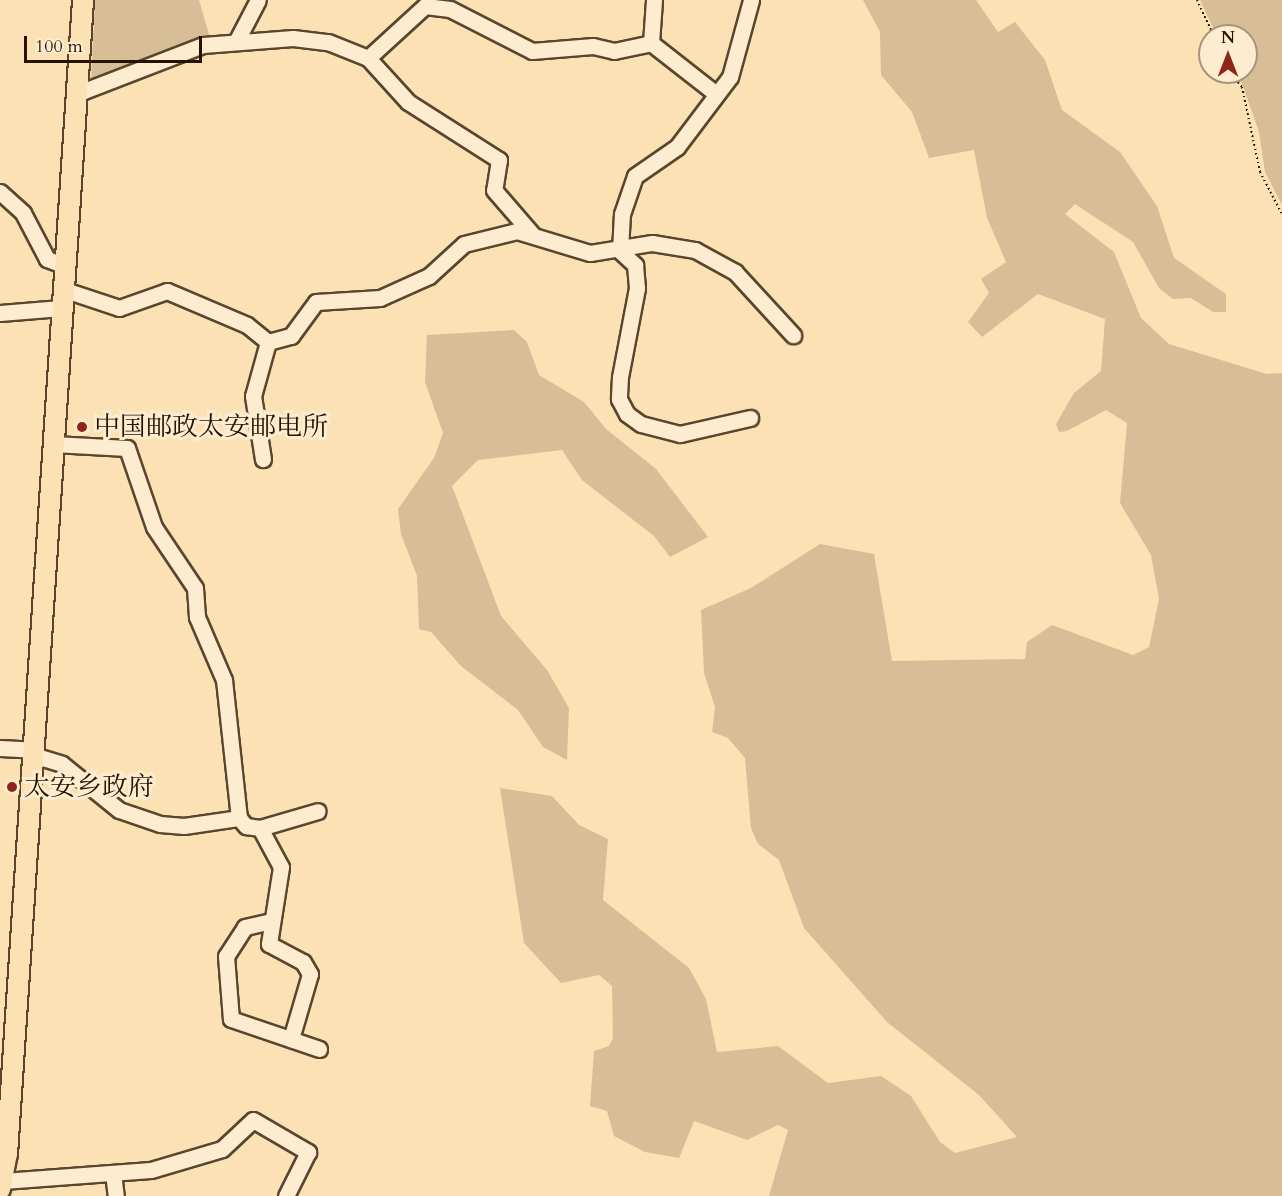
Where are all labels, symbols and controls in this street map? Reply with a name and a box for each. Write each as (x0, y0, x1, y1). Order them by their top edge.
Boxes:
scale bar (27, 24, 206, 62)
north arrow (1198, 24, 1258, 84)
text: N (1221, 27, 1235, 49)
text: 100 m (35, 34, 83, 59)
place label: 中国邮政太安邮电所 (94, 411, 328, 443)
marker: 中国邮政太安邮电所 (75, 420, 89, 434)
place label: 太安乡政府 (24, 771, 154, 803)
marker: 太安乡政府 (5, 780, 19, 794)

